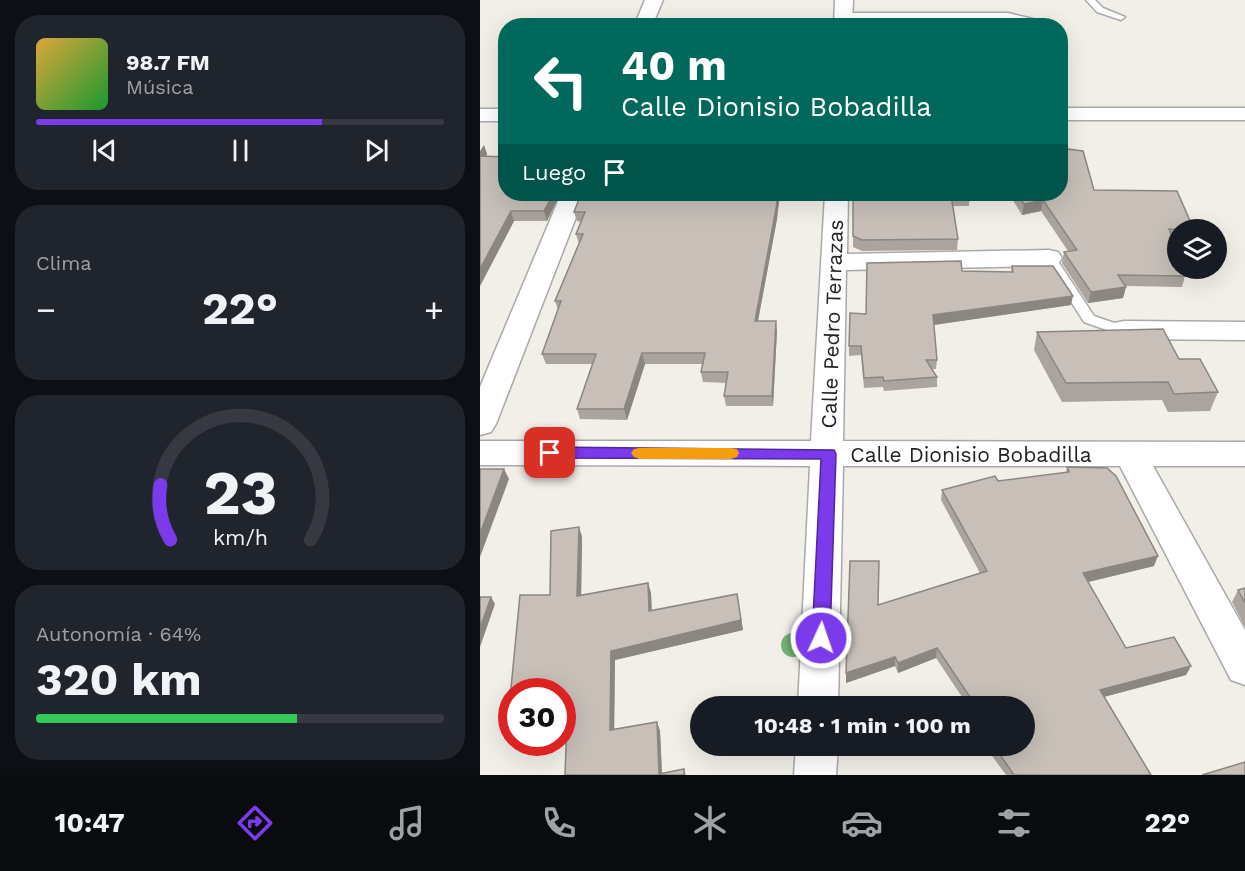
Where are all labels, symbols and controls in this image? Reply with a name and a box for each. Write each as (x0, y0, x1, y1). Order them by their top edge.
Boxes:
text: 40 m (621, 41, 727, 90)
icon: left (522, 42, 600, 120)
text: 98.7 FM (126, 50, 210, 75)
text: Música (126, 75, 194, 99)
text: Calle Dionisio Bobadilla (621, 91, 932, 123)
icon: previous (88, 134, 121, 167)
icon: pause (224, 134, 257, 167)
icon: next (360, 134, 393, 167)
icon: arrive (598, 156, 631, 189)
text: Luego (522, 160, 586, 185)
street label: Calle Pedro Terrazas (816, 219, 848, 429)
map controls (1167, 219, 1227, 279)
button: layers (1167, 219, 1227, 279)
text: Clima (36, 251, 92, 275)
text: 22° (202, 282, 278, 335)
text: − (36, 290, 56, 329)
text: + (424, 290, 444, 329)
pin (524, 427, 575, 478)
icon: arrive (533, 436, 566, 469)
street label: Calle Dionisio Bobadilla (850, 442, 1092, 467)
text: 23 (203, 456, 277, 529)
text: km/h (212, 525, 268, 550)
position arrow (789, 606, 853, 670)
text: Autonomía · 64% (36, 622, 201, 646)
text: 320 km (36, 653, 202, 706)
speed limit sign: 30 (498, 678, 576, 756)
text: 10:48 · 1 min · 100 m (754, 713, 971, 738)
icon: directions (234, 802, 276, 844)
icon: music (386, 802, 428, 844)
icon: phone (538, 802, 580, 844)
icon: climate (689, 802, 731, 844)
icon: car (841, 802, 883, 844)
icon: filters (993, 802, 1035, 844)
text: 10:47 (55, 807, 125, 839)
text: 22° (1145, 807, 1190, 839)

